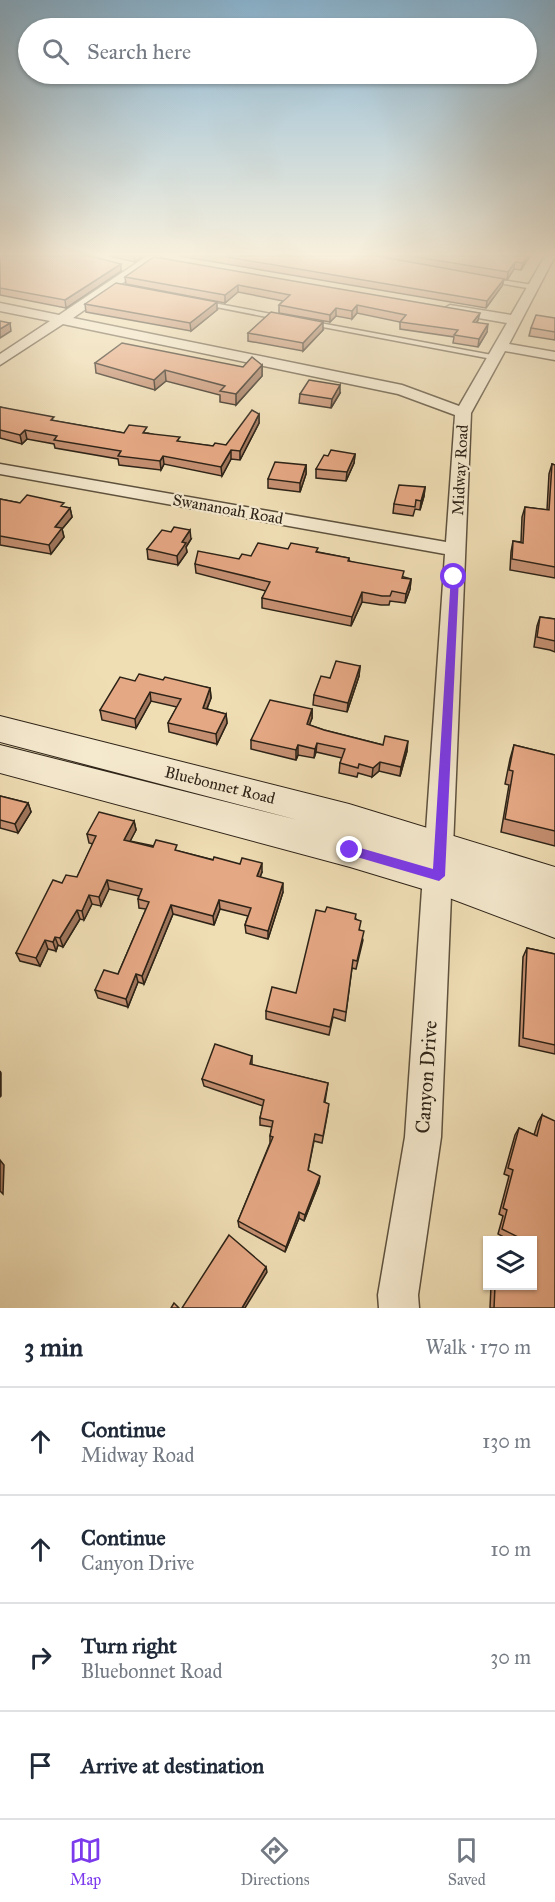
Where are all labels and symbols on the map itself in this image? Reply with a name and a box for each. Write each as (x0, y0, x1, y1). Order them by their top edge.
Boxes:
street label: Midway Road (448, 424, 472, 516)
street label: Swananoah Road (171, 490, 285, 528)
route start (440, 563, 466, 589)
street label: Bluebonnet Road (163, 762, 277, 808)
route end (336, 836, 362, 862)
street label: Canyon Drive (410, 1020, 442, 1134)

